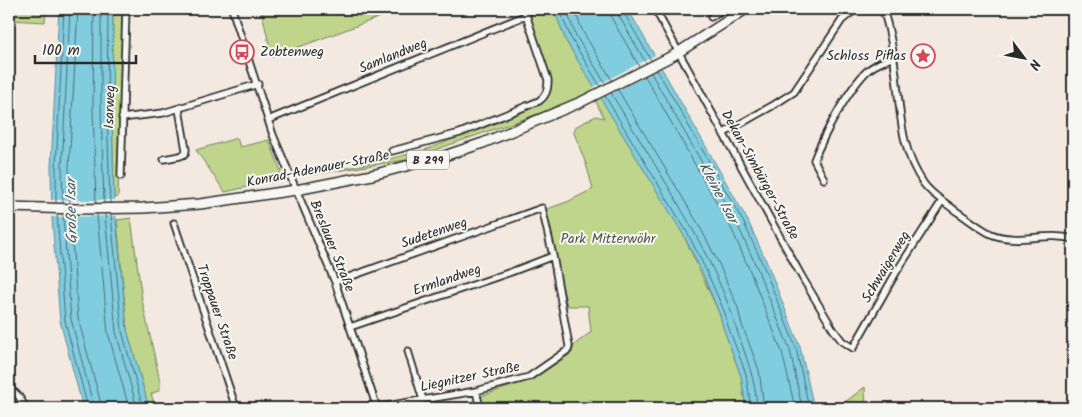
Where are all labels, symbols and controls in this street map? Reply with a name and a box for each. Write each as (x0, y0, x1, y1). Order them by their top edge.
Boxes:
scale bar (35, 32, 136, 64)
street label: Samlandweg (356, 32, 430, 80)
north arrow (1000, 32, 1050, 82)
text: 100 m (42, 39, 80, 63)
bus stop icon: Zobtenweg (229, 39, 255, 65)
place label: Zobtenweg (260, 41, 324, 63)
place icon: Schloss Piflas (910, 43, 936, 69)
place label: Schloss Piflas (826, 45, 906, 67)
text: N (1022, 55, 1046, 74)
street label: Isarweg (98, 85, 122, 129)
street label: Dekan-Simbürger-Straße (715, 106, 805, 245)
street label: Konrad-Adenauer-Straße (245, 144, 392, 194)
road number: B 299 (407, 150, 449, 170)
water label: Kleine Isar (692, 158, 746, 231)
water label: Große Isar (59, 175, 85, 244)
street label: Breslauer Straße (304, 197, 361, 296)
street label: Sudetenweg (398, 211, 470, 255)
street label: Schwaigerweg (856, 227, 916, 307)
park label: Park Mitterwöhr (560, 228, 657, 250)
street label: Ermlandweg (410, 258, 484, 302)
street label: Troppauer Straße (190, 261, 244, 364)
street label: Liegnitzer Straße (418, 356, 523, 398)

